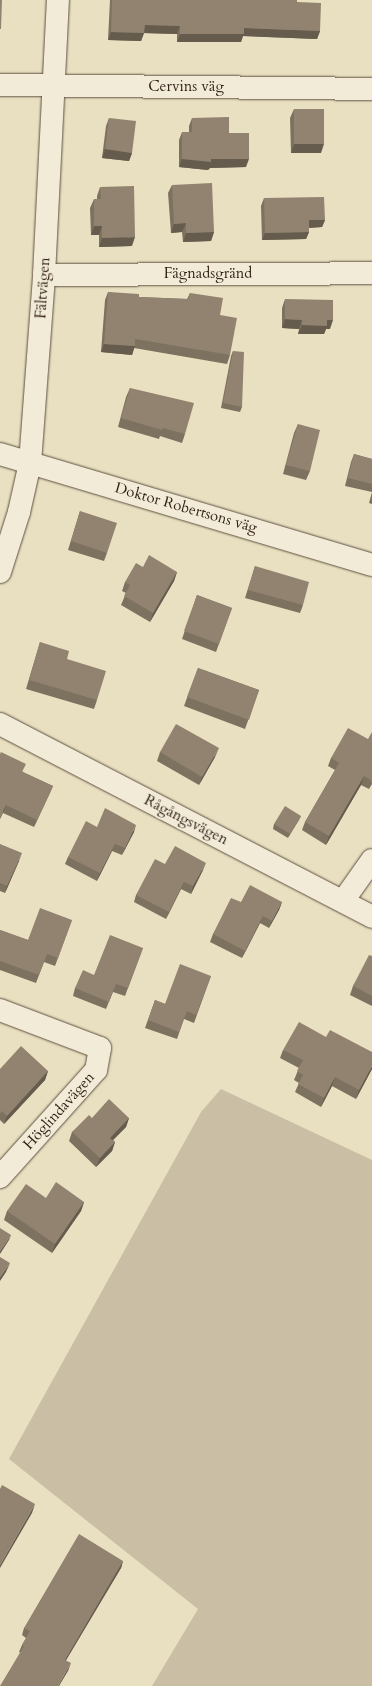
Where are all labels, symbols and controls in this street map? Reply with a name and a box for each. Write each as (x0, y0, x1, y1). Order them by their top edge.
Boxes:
street label: Cervins väg (148, 78, 224, 96)
street label: Fältvägen (32, 257, 54, 319)
street label: Fägnadsgränd (164, 265, 252, 283)
street label: Doktor Robertsons väg (113, 479, 259, 537)
street label: Rågångsvägen (141, 791, 231, 849)
street label: Höglindavägen (20, 1069, 98, 1153)

